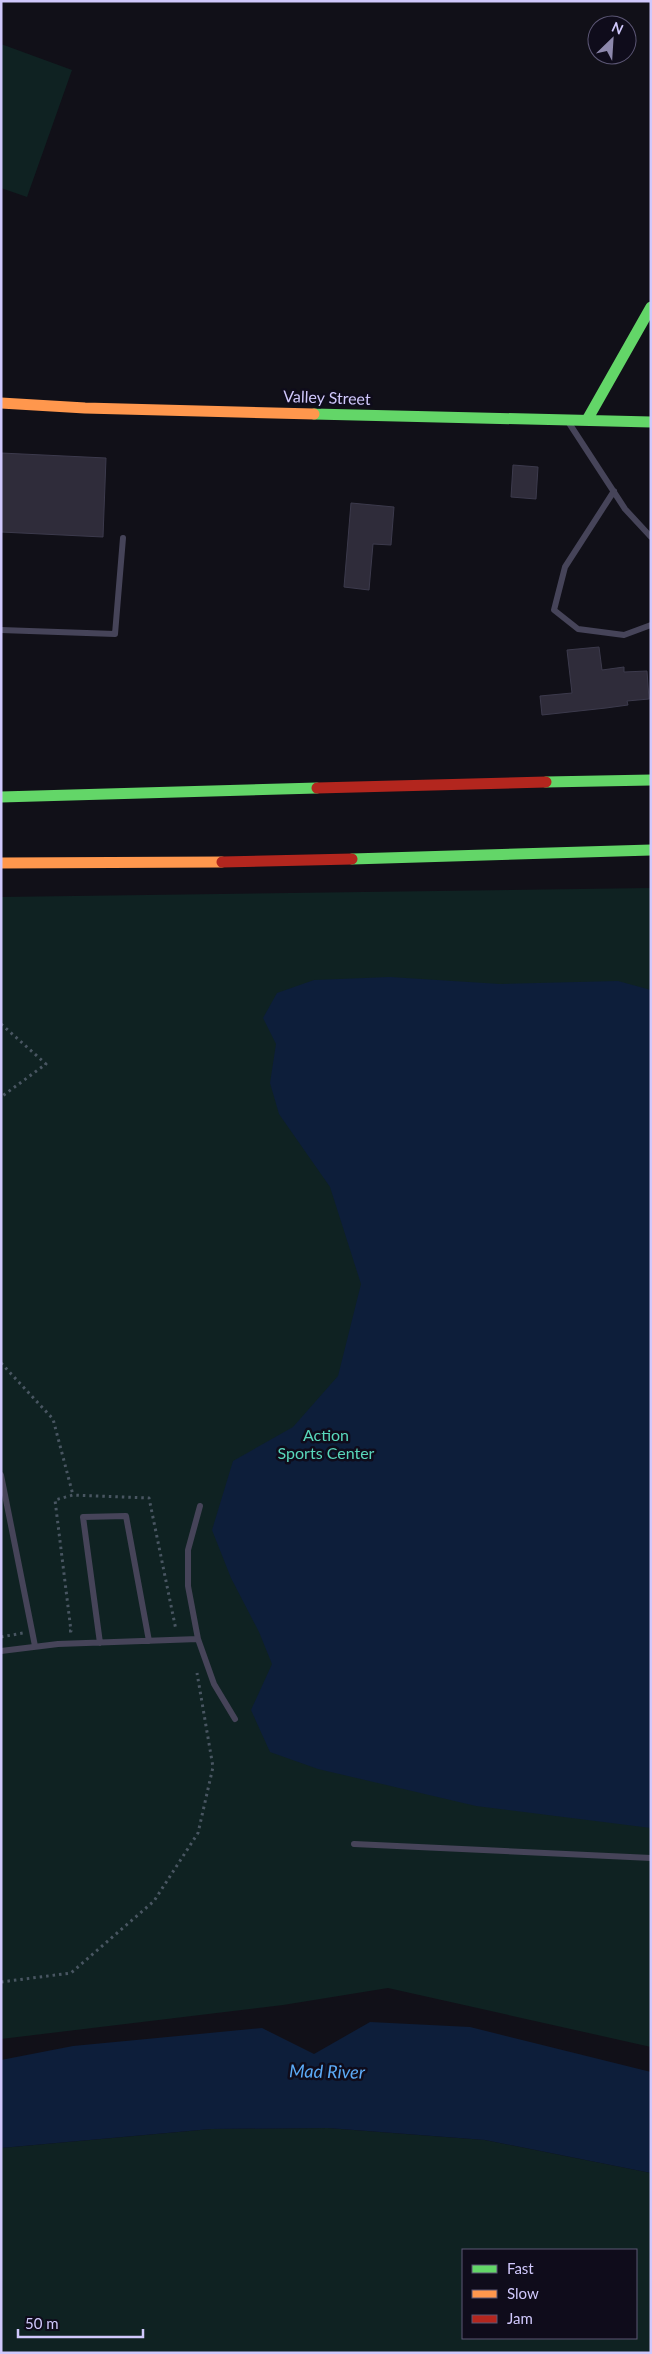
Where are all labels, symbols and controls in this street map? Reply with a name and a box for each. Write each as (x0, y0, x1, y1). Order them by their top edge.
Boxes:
north arrow (587, 15, 637, 65)
text: N (609, 18, 626, 38)
street label: Valley Street (283, 386, 371, 408)
park label: Action Sports Center (278, 1425, 375, 1462)
water label: Mad River (289, 2059, 366, 2083)
legend (462, 2249, 637, 2339)
text: Fast (507, 2259, 534, 2277)
text: Slow (507, 2284, 539, 2302)
scale bar (18, 2306, 142, 2338)
text: Jam (507, 2309, 533, 2327)
text: 50 m (25, 2314, 59, 2332)

